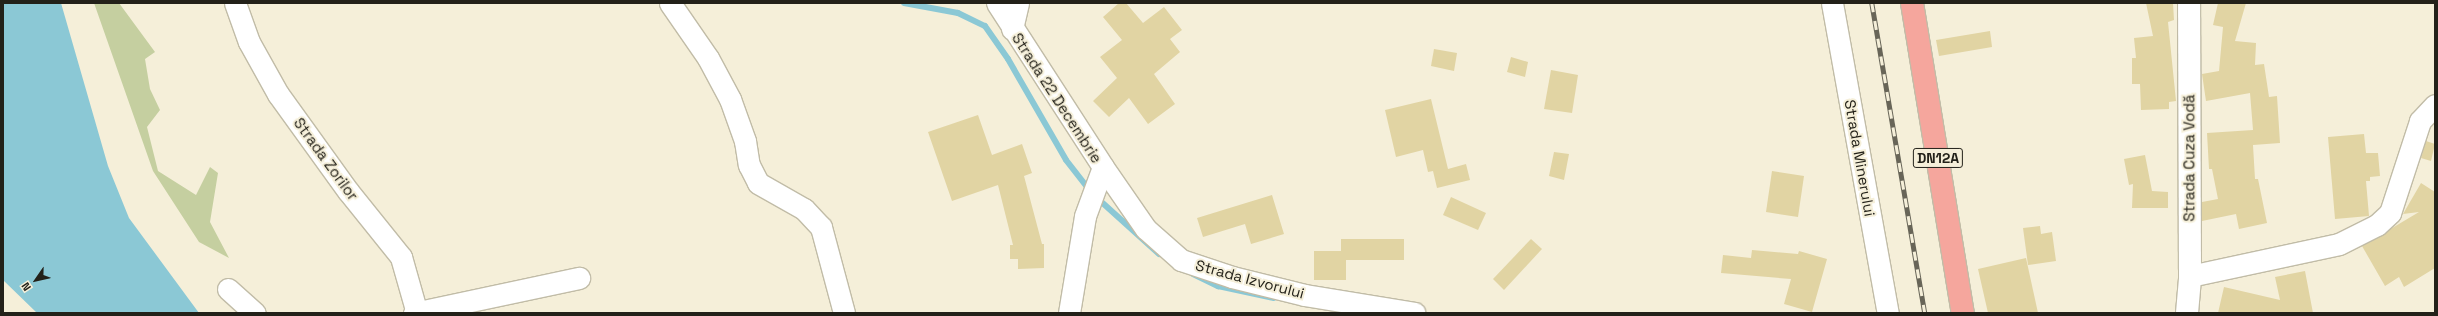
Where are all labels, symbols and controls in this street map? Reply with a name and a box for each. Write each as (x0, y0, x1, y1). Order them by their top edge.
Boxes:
street label: Strada 22 Decembrie (1008, 30, 1106, 166)
street label: Strada Cuza Vodă (2180, 94, 2198, 222)
street label: Strada Minerului (1841, 98, 1879, 218)
street label: Strada Zorilor (290, 114, 362, 204)
road number: DN12A (1912, 146, 1964, 170)
street label: Strada Izvorului (1194, 256, 1306, 302)
north arrow (16, 260, 56, 300)
text: N (18, 280, 34, 294)

